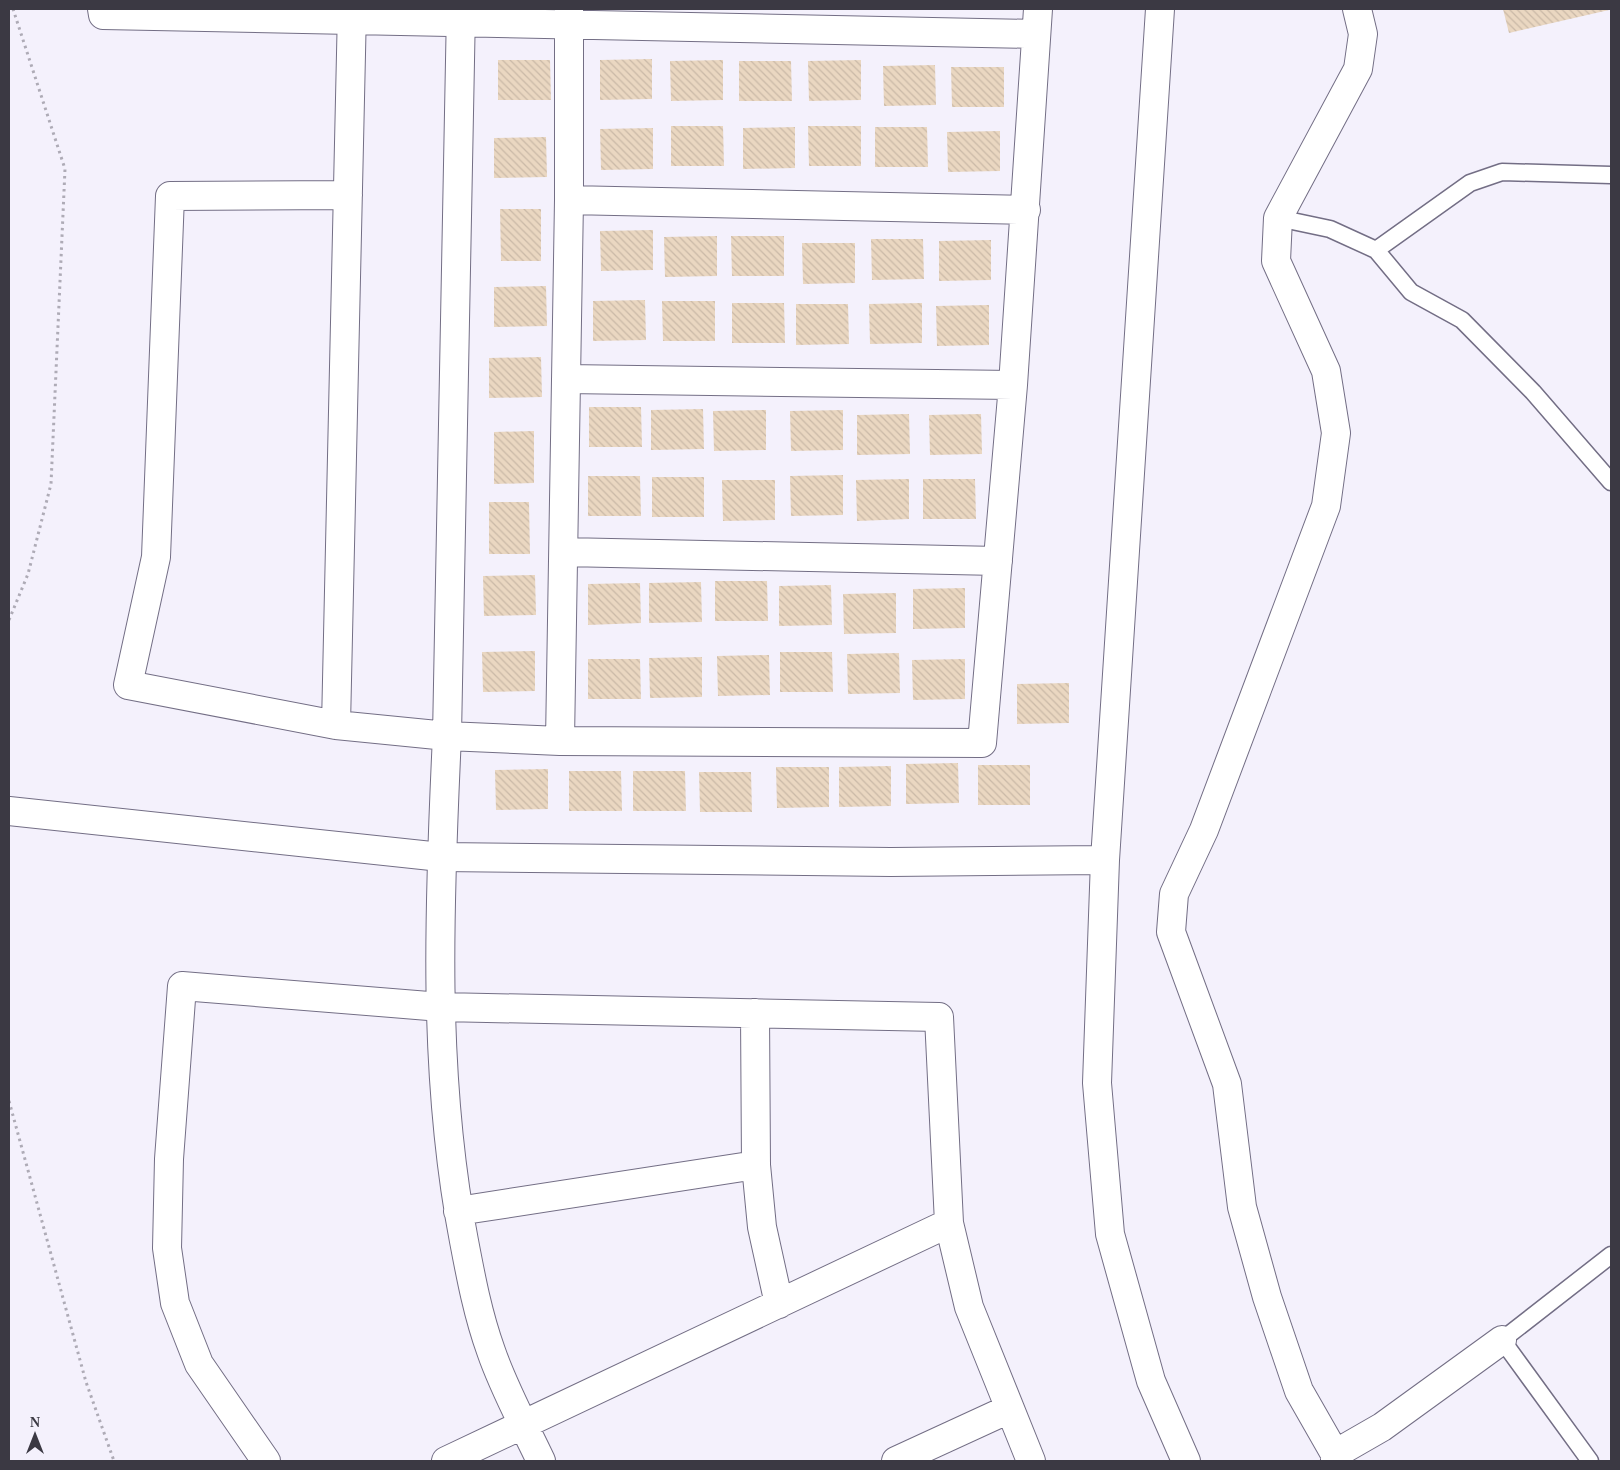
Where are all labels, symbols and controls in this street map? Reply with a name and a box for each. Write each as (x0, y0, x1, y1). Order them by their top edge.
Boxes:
north arrow (10, 1410, 60, 1460)
text: N (30, 1415, 40, 1430)

